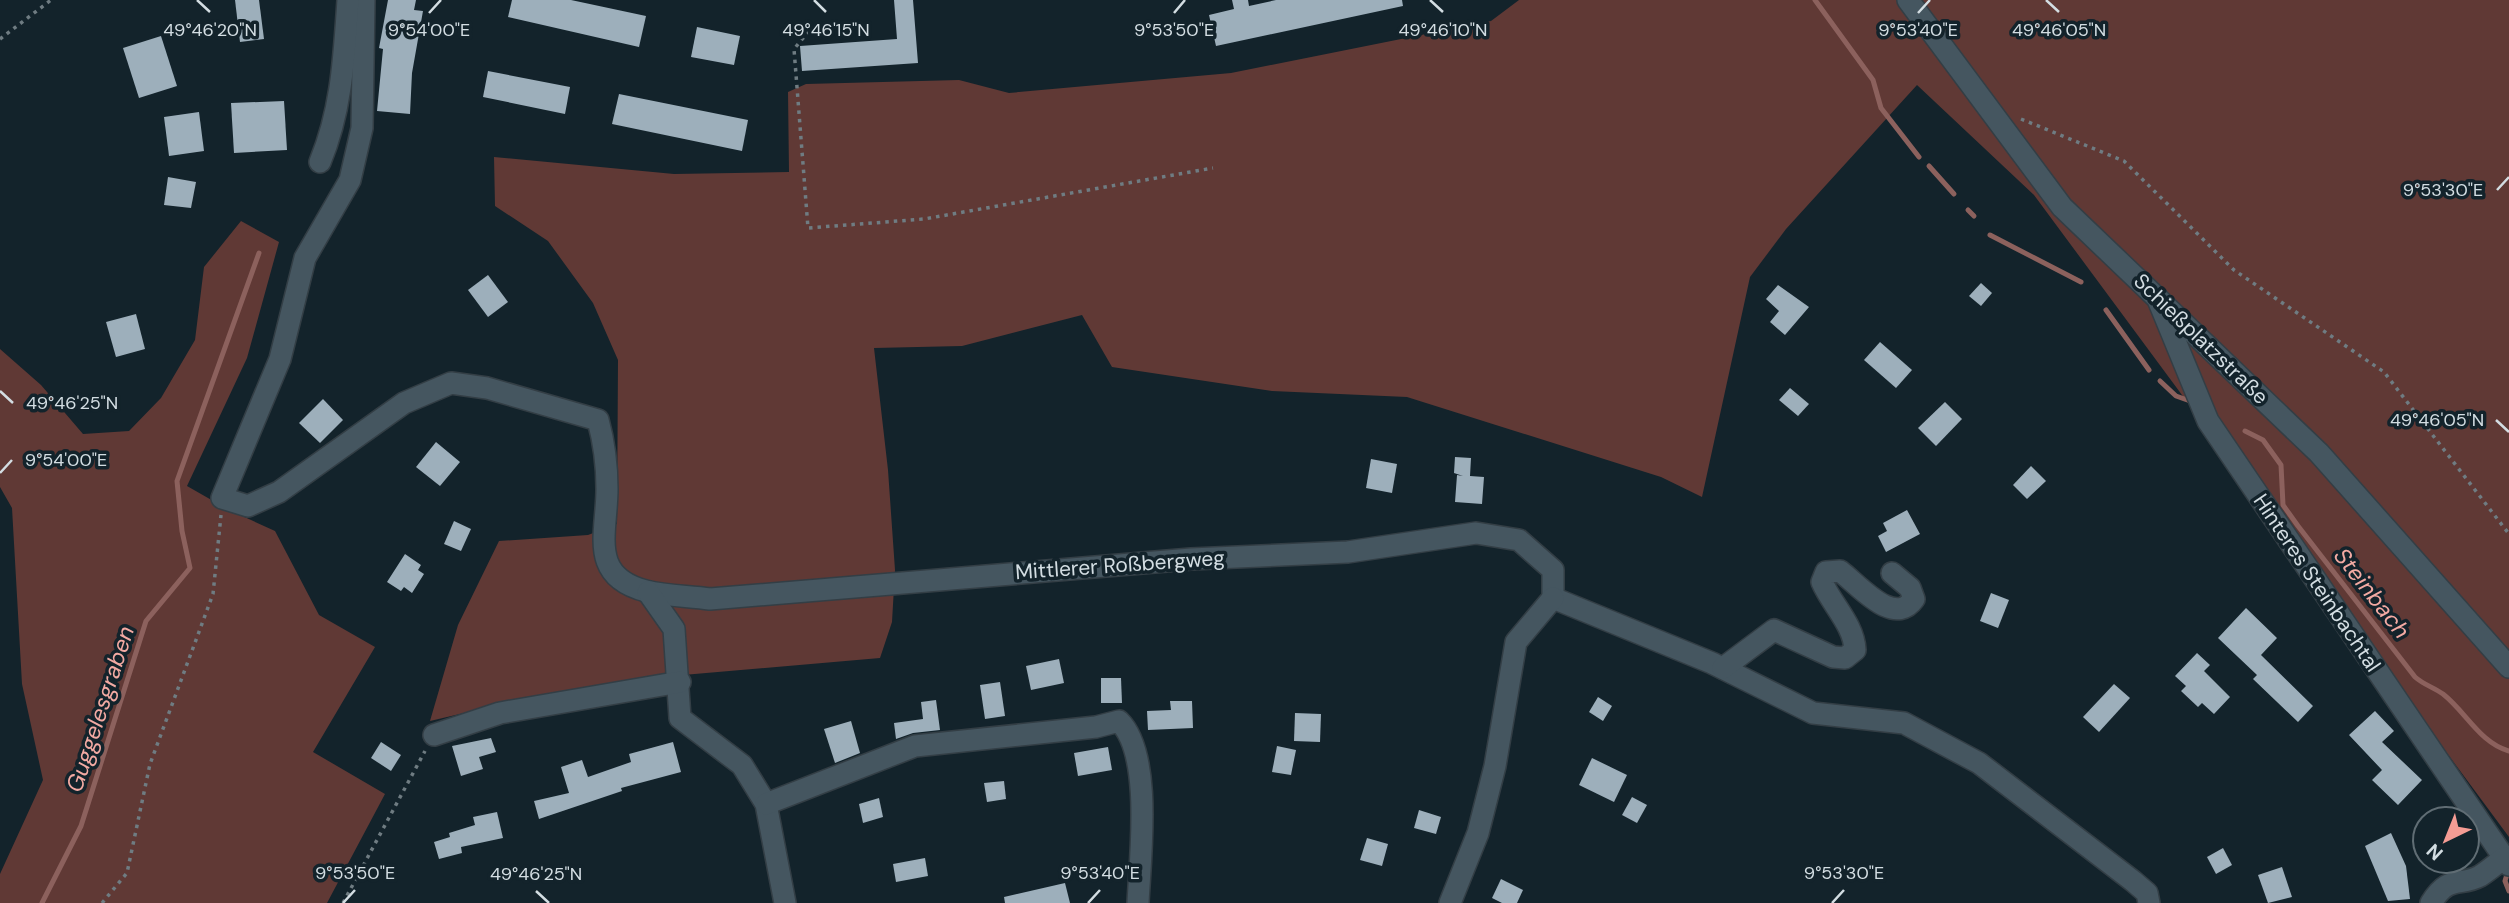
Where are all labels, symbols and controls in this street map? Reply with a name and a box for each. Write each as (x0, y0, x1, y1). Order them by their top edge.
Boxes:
text: 49°46'20"N (163, 18, 257, 42)
text: 9°54'00"E (388, 18, 470, 42)
text: 49°46'15"N (782, 18, 870, 42)
text: 9°53'50"E (1134, 18, 1214, 42)
text: 49°46'10"N (1398, 18, 1488, 42)
text: 9°53'40"E (1878, 18, 1958, 42)
text: 49°46'05"N (2012, 18, 2106, 42)
text: 9°53'30"E (2403, 178, 2483, 202)
street label: Schießplatzstraße (2128, 267, 2274, 411)
text: 49°46'25"N (26, 391, 118, 415)
text: 49°46'05"N (2390, 408, 2484, 432)
text: 9°54'00"E (25, 448, 107, 472)
street label: Hinteres Steinbachtal (2248, 489, 2386, 677)
water label: Steinbach (2328, 542, 2416, 644)
street label: Mittlerer Roßbergweg (1014, 544, 1226, 586)
water label: Guggelesgraben (59, 622, 141, 796)
north arrow (2411, 805, 2481, 875)
text: N (2421, 838, 2448, 866)
text: 9°53'50"E (315, 861, 395, 885)
text: 9°53'40"E (1060, 861, 1140, 885)
text: 9°53'30"E (1804, 861, 1884, 885)
text: 49°46'25"N (490, 862, 582, 886)

